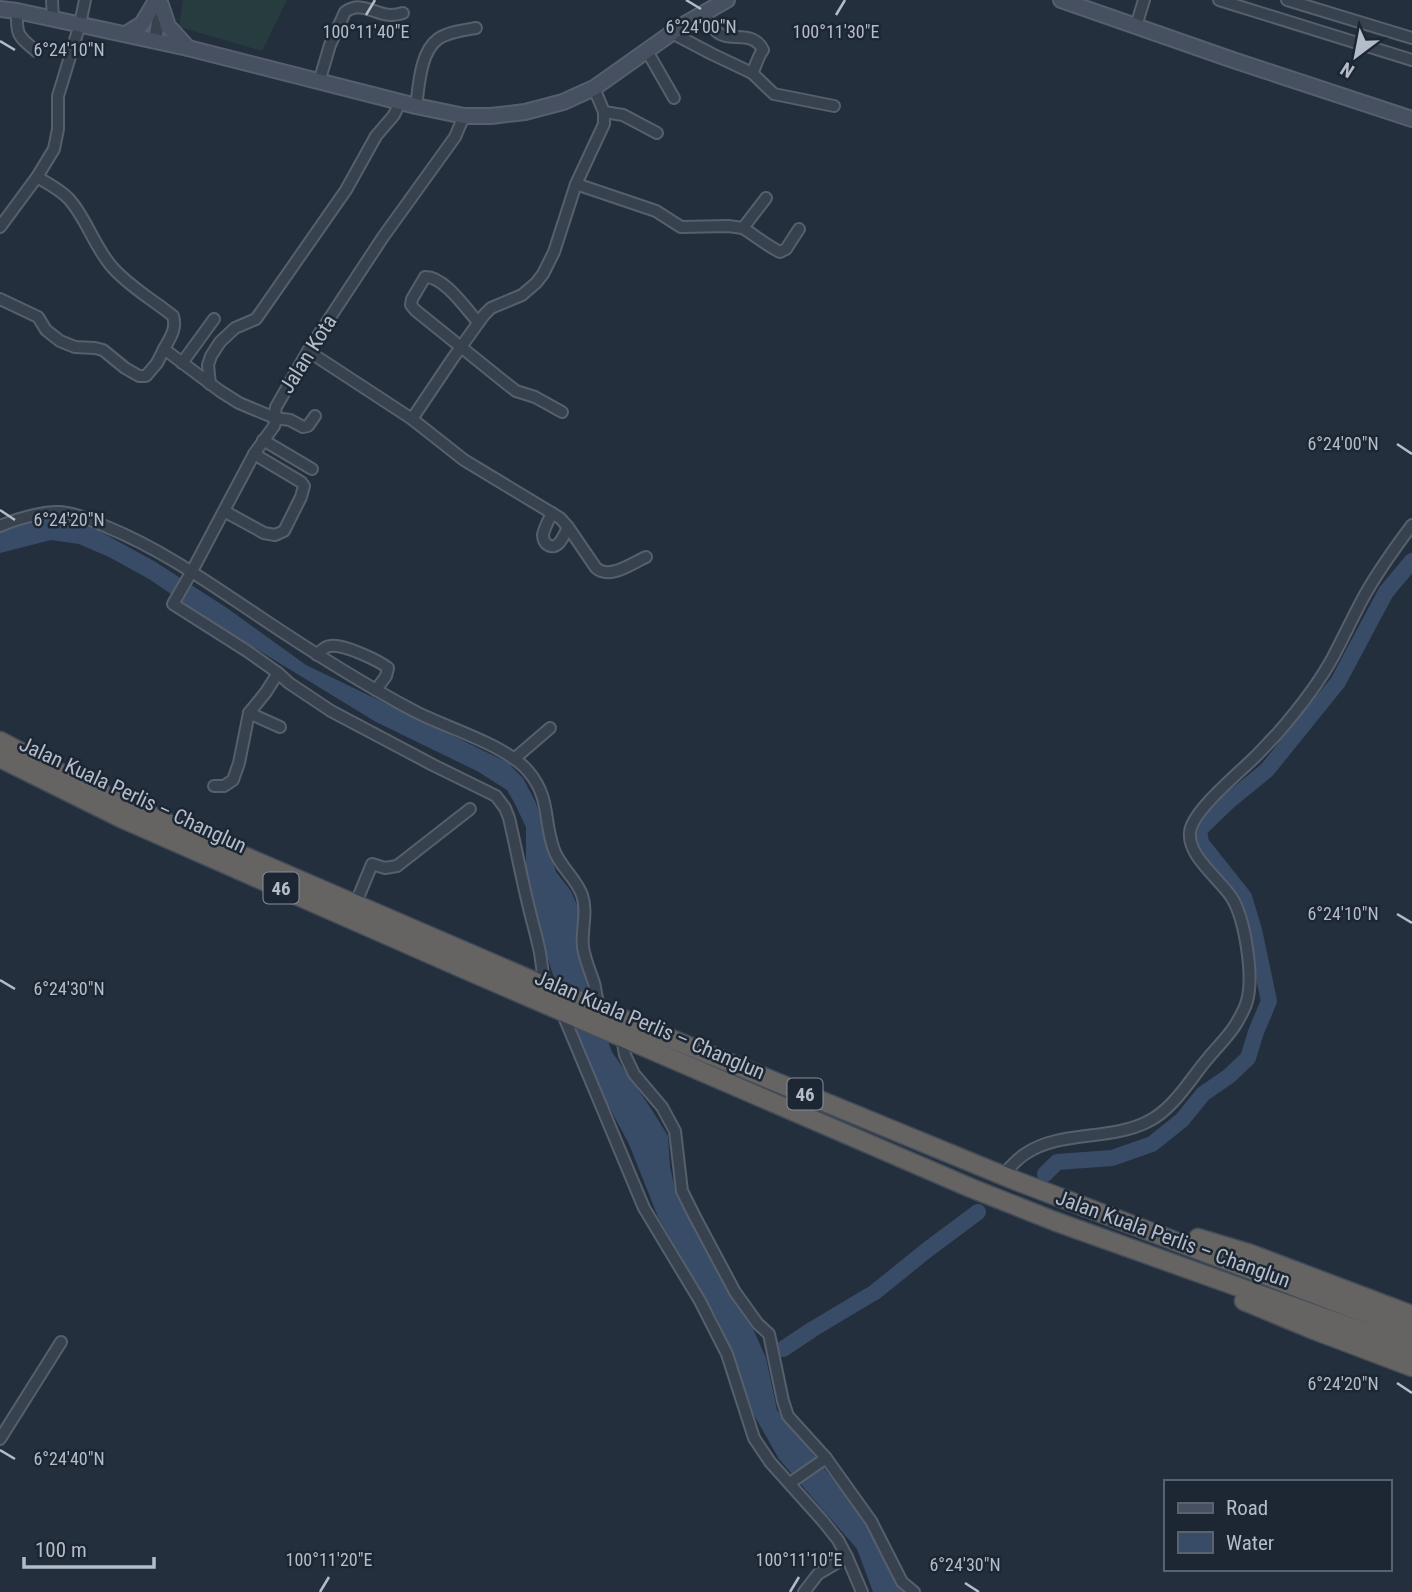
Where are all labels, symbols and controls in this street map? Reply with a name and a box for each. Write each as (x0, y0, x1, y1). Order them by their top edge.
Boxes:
text: 6°24'00"N (665, 16, 737, 37)
text: 100°11'40"E (323, 21, 409, 42)
text: 100°11'30"E (793, 21, 879, 42)
north arrow (1321, 21, 1391, 91)
text: 6°24'10"N (33, 39, 105, 60)
text: N (1336, 57, 1358, 83)
street label: Jalan Kota (274, 310, 342, 398)
text: 6°24'00"N (1307, 433, 1379, 454)
text: 6°24'20"N (33, 509, 105, 530)
street label: Jalan Kuala Perlis – Changlun (16, 732, 250, 858)
road number: 46 (264, 873, 298, 904)
text: 6°24'10"N (1307, 903, 1379, 924)
street label: Jalan Kuala Perlis – Changlun (531, 966, 769, 1084)
text: 6°24'30"N (33, 978, 105, 999)
road number: 46 (788, 1078, 822, 1110)
street label: Jalan Kuala Perlis – Changlun (1053, 1185, 1293, 1293)
text: 6°24'20"N (1307, 1373, 1379, 1394)
text: 6°24'40"N (33, 1448, 105, 1469)
legend (1164, 1480, 1391, 1571)
text: Road (1226, 1496, 1268, 1520)
scale bar (24, 1526, 154, 1570)
text: Water (1226, 1531, 1274, 1555)
text: 100 m (35, 1538, 87, 1562)
text: 100°11'20"E (286, 1549, 372, 1570)
text: 100°11'10"E (756, 1549, 842, 1570)
text: 6°24'30"N (929, 1554, 1001, 1575)

